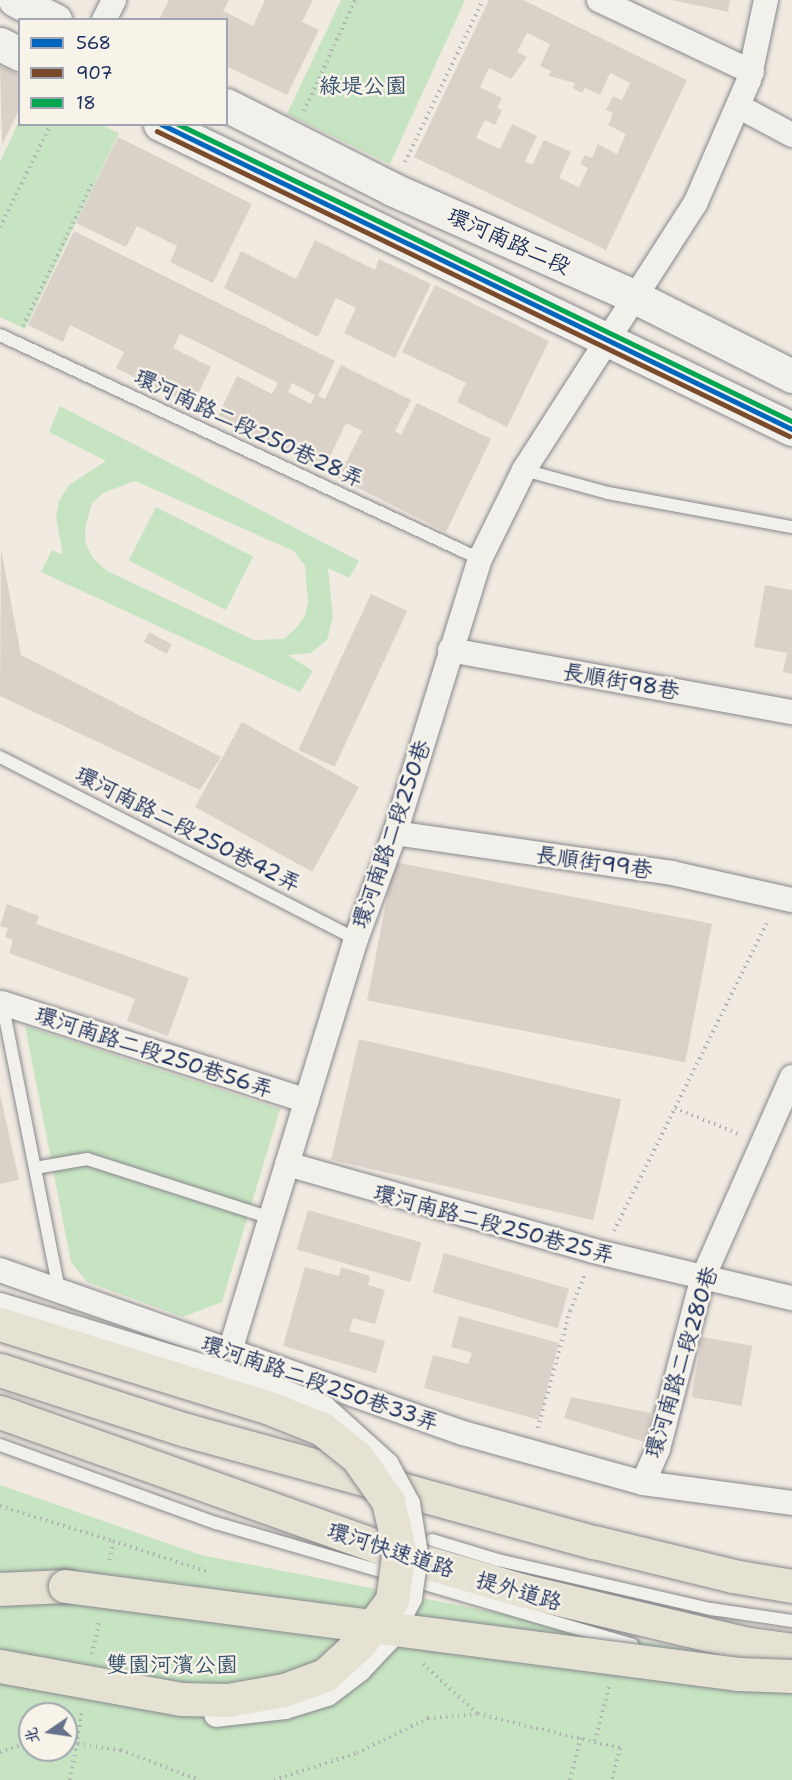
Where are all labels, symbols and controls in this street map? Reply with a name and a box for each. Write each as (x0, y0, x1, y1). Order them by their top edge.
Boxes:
legend (18, 18, 228, 126)
text: 568 (76, 31, 111, 55)
text: 907 (76, 61, 113, 85)
park label: 綠堤公園 (319, 73, 407, 99)
text: 18 (76, 91, 96, 115)
street label: 環河南路二段 (443, 202, 575, 280)
street label: 環河南路二段250巷28弄 (130, 363, 368, 493)
street label: 長順街98巷 (560, 658, 682, 704)
street label: 環河南路二段250巷 (346, 736, 436, 932)
street label: 環河南路二段250巷42弄 (71, 761, 305, 897)
street label: 長順街99巷 (534, 841, 654, 883)
street label: 環河南路二段250巷56弄 (32, 1001, 276, 1103)
street label: 環河南路二段250巷25弄 (371, 1179, 617, 1269)
street label: 環河南路二段280巷 (639, 1263, 723, 1461)
street label: 環河南路二段250巷33弄 (198, 1330, 442, 1436)
street label: 環河快速道路 (324, 1517, 458, 1583)
street label: 提外道路 (473, 1566, 565, 1616)
park label: 雙園河濱公園 (106, 1652, 238, 1678)
north arrow (18, 1702, 78, 1762)
text: 北 (20, 1726, 44, 1746)

